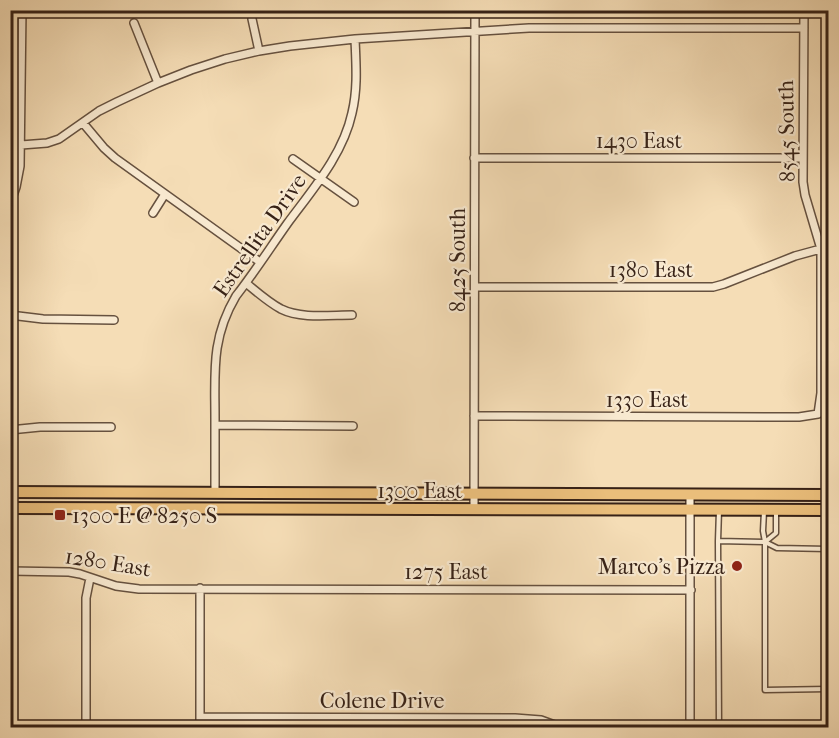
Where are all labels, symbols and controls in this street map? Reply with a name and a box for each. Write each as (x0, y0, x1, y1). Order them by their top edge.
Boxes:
street label: 8545 South (773, 79, 801, 182)
street label: 1430 East (596, 128, 682, 154)
street label: Estrellita Drive (208, 169, 312, 302)
street label: 8425 South (445, 207, 471, 312)
street label: 1380 East (609, 257, 693, 283)
street label: 1330 East (606, 387, 688, 413)
street label: 1300 East (377, 478, 463, 504)
place label: 1300 E @ 8250 S (72, 503, 217, 529)
marker: 1300 E @ 8250 S (53, 508, 67, 522)
street label: 1280 East (63, 543, 153, 583)
place label: Marco's Pizza (598, 554, 726, 580)
street label: 1275 East (404, 559, 488, 585)
marker: Marco's Pizza (730, 559, 744, 573)
street label: Colene Drive (320, 688, 444, 714)

